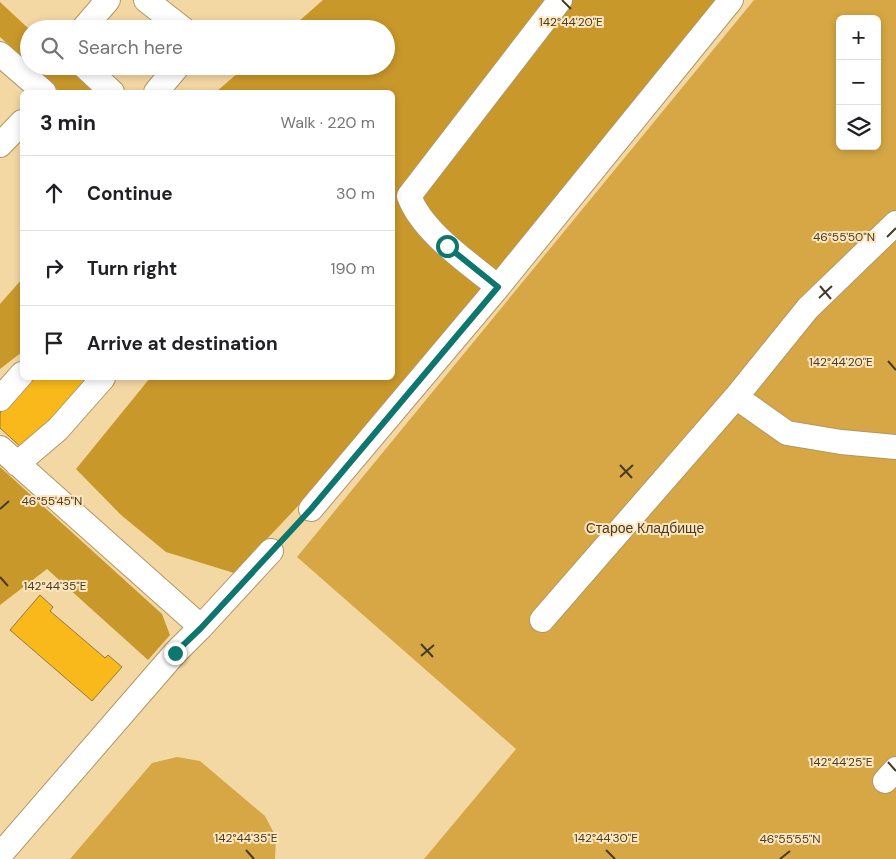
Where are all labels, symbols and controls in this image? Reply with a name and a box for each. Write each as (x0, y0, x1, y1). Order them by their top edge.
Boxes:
text: 142°44'20"E (539, 14, 603, 30)
map controls (836, 15, 881, 150)
button: + (836, 15, 881, 60)
search box (20, 20, 395, 75)
icon: search (38, 34, 66, 62)
text: Search here (78, 35, 183, 60)
button: − (836, 60, 881, 105)
button: layers (836, 105, 881, 150)
text: 3 min (40, 109, 96, 137)
text: Walk · 220 m (281, 112, 375, 133)
icon: ahead (40, 179, 68, 207)
text: Continue (87, 181, 173, 206)
text: 30 m (336, 183, 375, 204)
text: 46°55'50"N (813, 229, 875, 245)
route start (436, 235, 459, 258)
icon: right (40, 254, 68, 282)
text: Turn right (87, 256, 177, 281)
text: 190 m (331, 258, 375, 279)
icon: arrive (40, 329, 68, 357)
text: Arrive at destination (87, 331, 278, 356)
text: 142°44'20"E (809, 354, 873, 370)
text: 46°55'45"N (22, 493, 82, 509)
park label: Старое Кладбище (586, 519, 704, 537)
text: 142°44'35"E (23, 578, 87, 594)
route end (164, 642, 187, 665)
text: 142°44'25"E (810, 754, 873, 770)
text: 142°44'35"E (214, 830, 278, 846)
text: 142°44'30"E (574, 830, 638, 846)
text: 46°55'55"N (759, 831, 821, 847)

